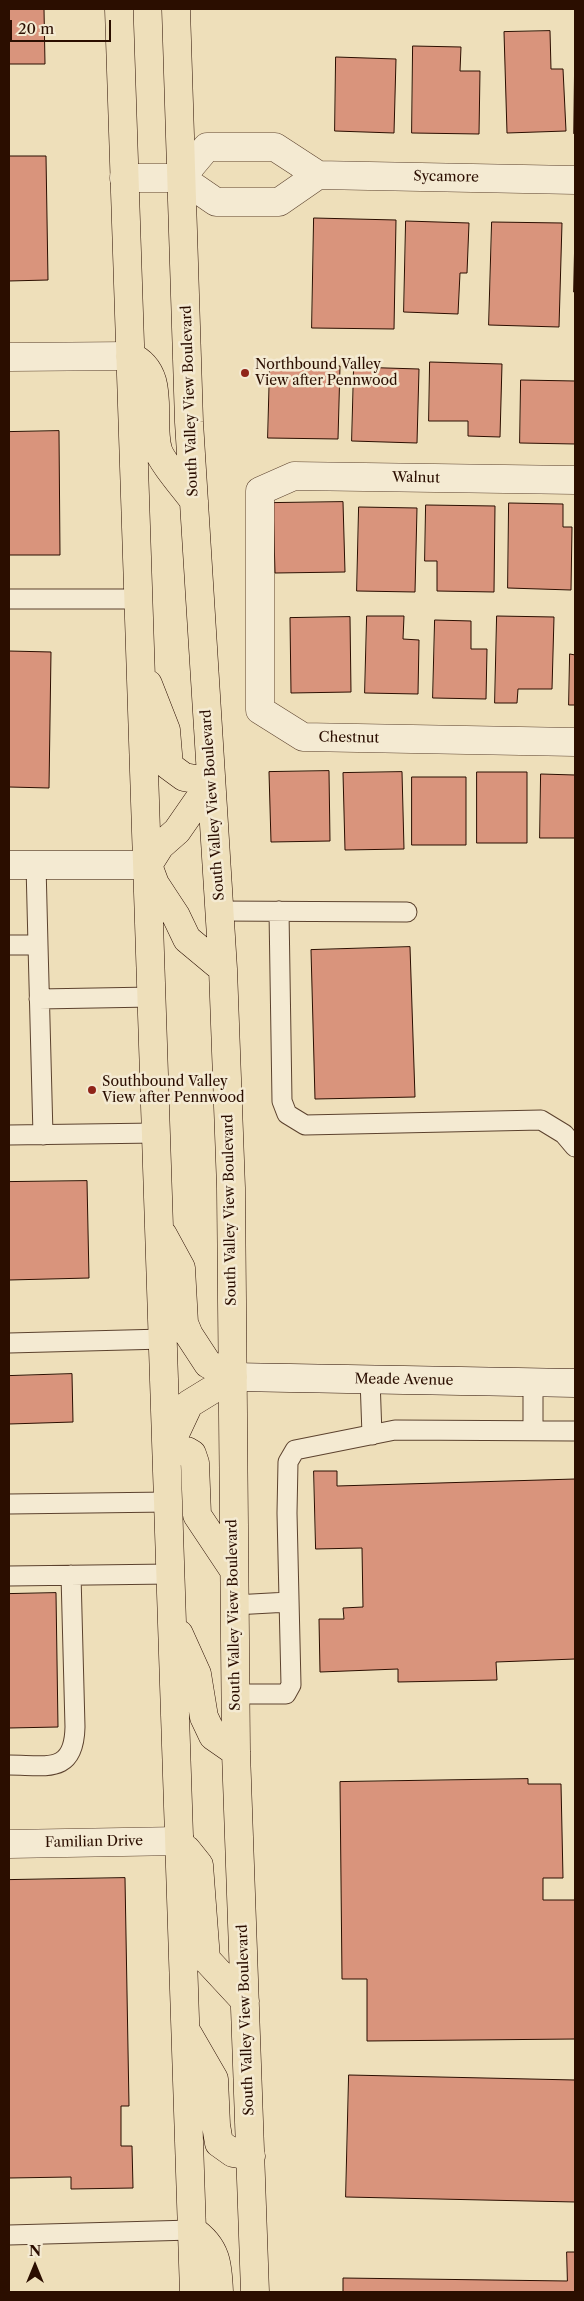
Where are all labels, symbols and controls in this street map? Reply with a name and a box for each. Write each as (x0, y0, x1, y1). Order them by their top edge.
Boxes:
scale bar (12, 10, 114, 42)
text: 20 m (18, 19, 54, 38)
street label: Sycamore (413, 168, 479, 186)
street label: South Valley View Boulevard (178, 305, 202, 497)
place label: Northbound Valley View after Pennwood (255, 357, 398, 390)
marker: Northbound Valley View after Pennwood (239, 367, 251, 379)
street label: Walnut (392, 469, 440, 487)
street label: South Valley View Boulevard (198, 709, 228, 901)
street label: Chestnut (319, 729, 379, 747)
place label: Southbound Valley View after Pennwood (102, 1074, 245, 1106)
marker: Southbound Valley View after Pennwood (86, 1084, 98, 1096)
street label: South Valley View Boulevard (220, 1114, 240, 1306)
street label: Meade Avenue (354, 1371, 454, 1389)
street label: South Valley View Boulevard (224, 1519, 244, 1711)
street label: Familian Drive (45, 1833, 143, 1851)
street label: South Valley View Boulevard (234, 1924, 258, 2116)
north arrow (10, 2241, 60, 2291)
text: N (29, 2242, 41, 2260)

